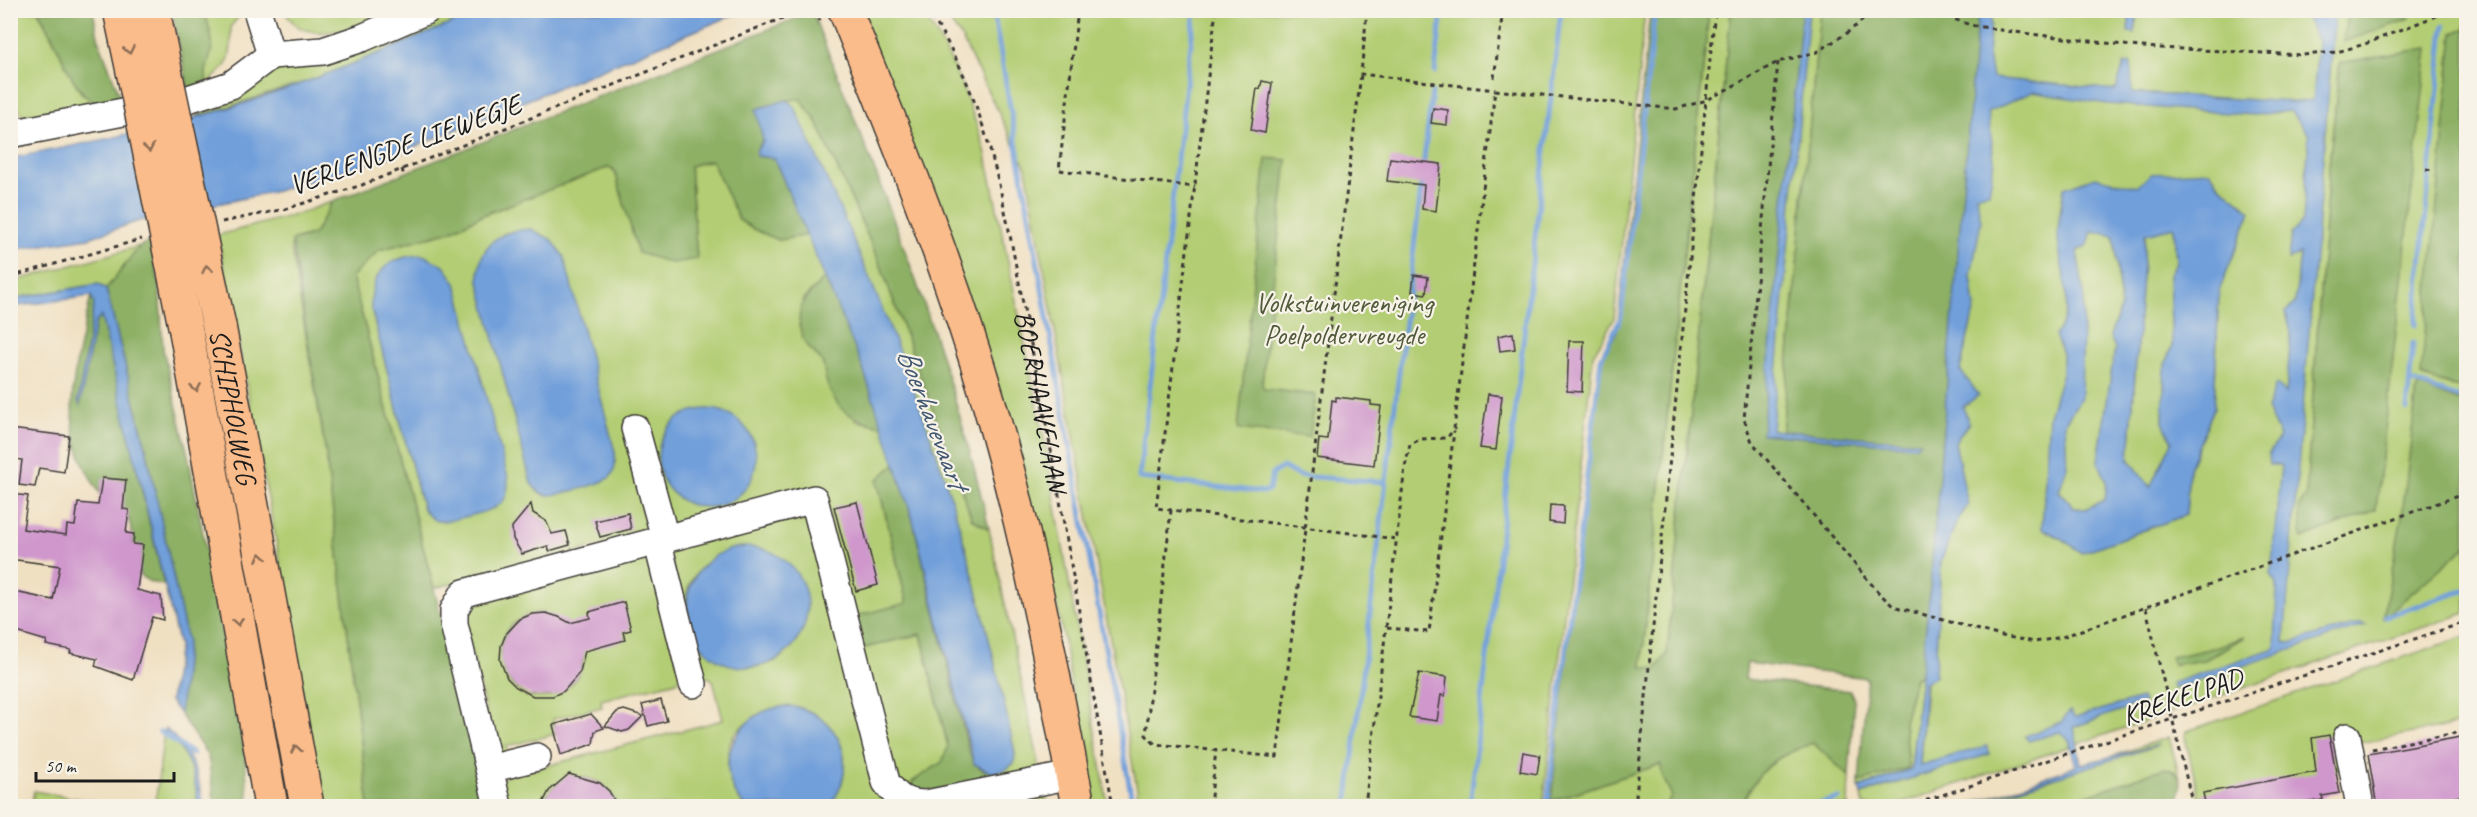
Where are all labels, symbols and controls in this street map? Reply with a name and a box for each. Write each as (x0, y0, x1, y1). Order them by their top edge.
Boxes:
one-way arrow (121, 45, 134, 55)
street label: VERLENGDE LIEWEGJE (285, 85, 529, 203)
one-way arrow (142, 142, 155, 152)
one-way arrow (201, 264, 214, 274)
park label: Volkstuinvereniging Poelpoldervreugde (1255, 285, 1435, 352)
street label: BOERHAAVELAAN (1007, 308, 1076, 499)
street label: SCHIPHOLWEG (202, 326, 265, 490)
water label: Boerhavevaart (889, 342, 980, 500)
one-way arrow (189, 383, 202, 393)
one-way arrow (255, 552, 268, 562)
one-way arrow (231, 616, 244, 626)
street label: KREKELPAD (2117, 659, 2250, 733)
one-way arrow (290, 744, 303, 754)
scale bar (36, 745, 174, 783)
text: 50 m (45, 755, 78, 777)

